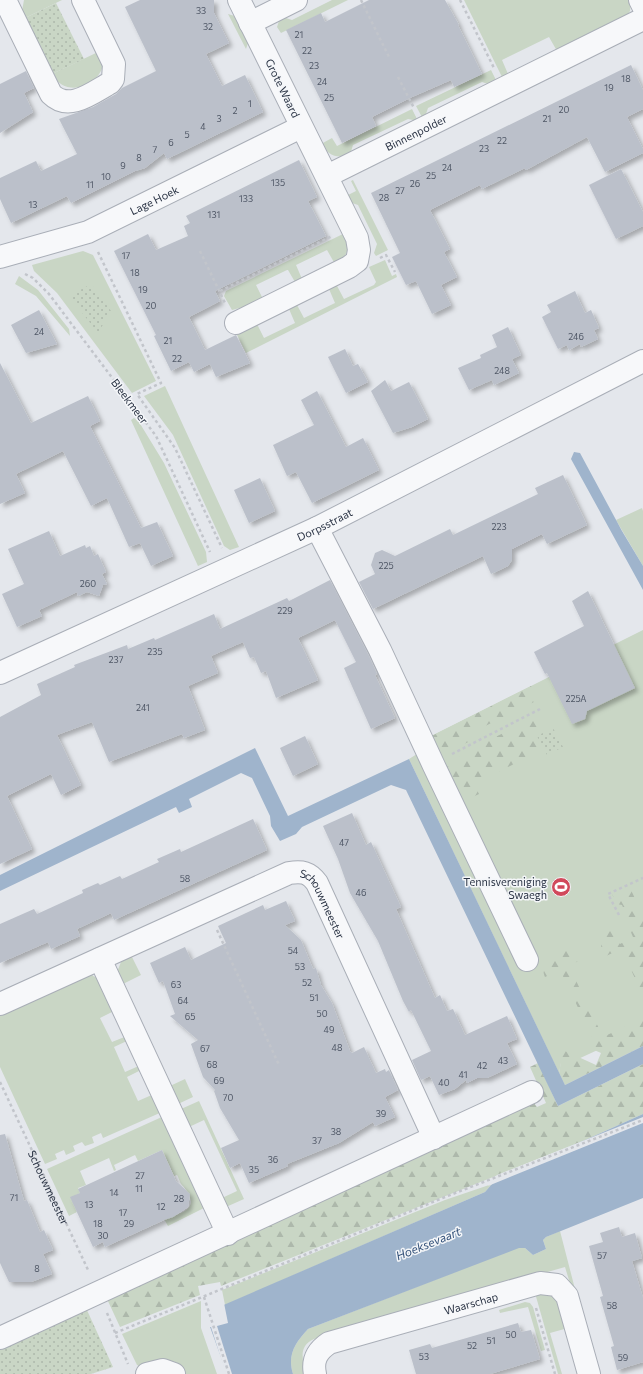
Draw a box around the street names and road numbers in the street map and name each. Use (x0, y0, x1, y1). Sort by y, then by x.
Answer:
street label: Grote Waard (263, 56, 303, 120)
street label: Binnenpolder (383, 111, 449, 153)
street label: Lage Hoek (128, 182, 180, 217)
street label: Bleekmeer (109, 376, 152, 427)
street label: Dorpsstraat (295, 504, 355, 543)
street label: Schouwmeester (299, 866, 348, 941)
street label: Schouwmeester (26, 1148, 72, 1227)
street label: Waarschap (442, 1289, 499, 1316)

